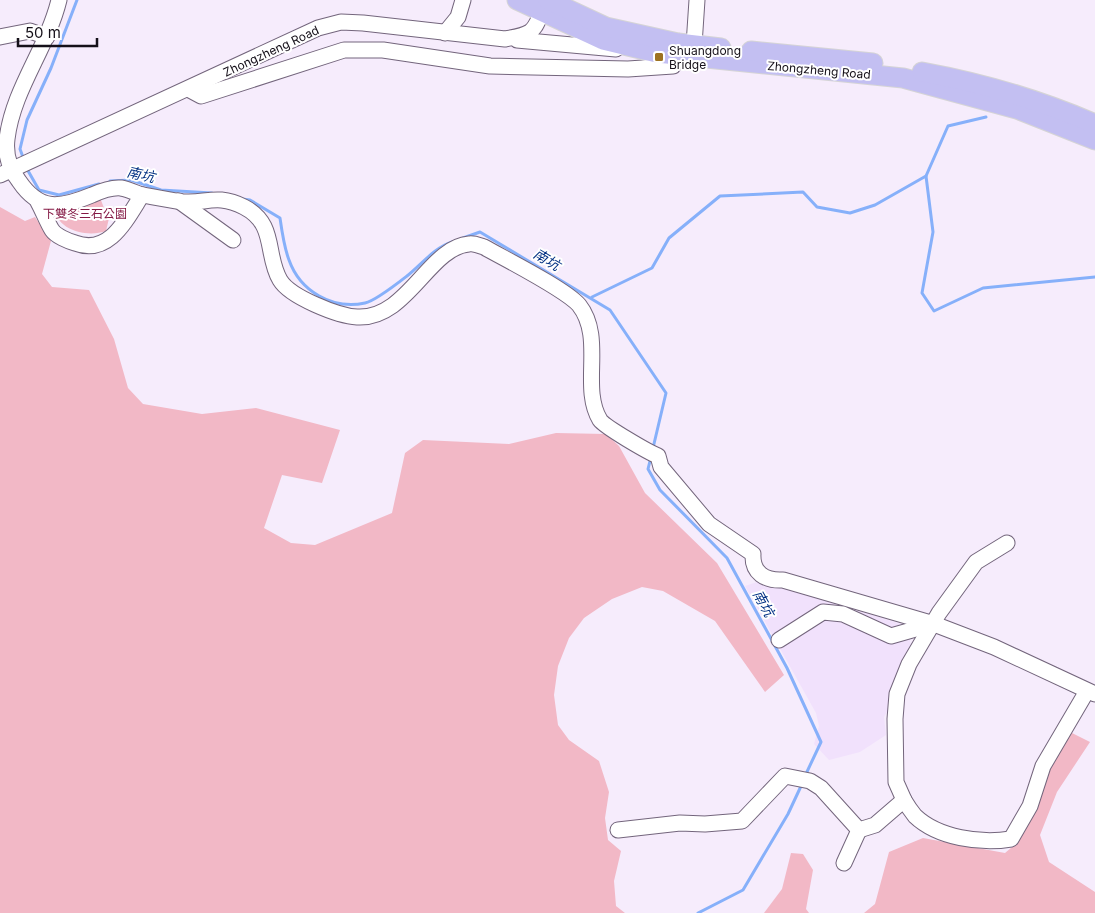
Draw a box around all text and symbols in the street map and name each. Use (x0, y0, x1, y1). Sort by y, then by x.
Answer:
scale bar (18, 15, 96, 47)
street label: Zhongzheng Road (221, 22, 321, 80)
text: 50 m (25, 23, 61, 42)
place label: Shuangdong Bridge (669, 43, 741, 72)
marker: Shuangdong Bridge (653, 51, 665, 63)
street label: Zhongzheng Road (767, 58, 871, 82)
water label: 南坑 (125, 163, 159, 186)
park label: 下雙冬三石公園 (43, 206, 127, 221)
water label: 南坑 (531, 245, 565, 275)
water label: 南坑 (750, 587, 779, 621)

